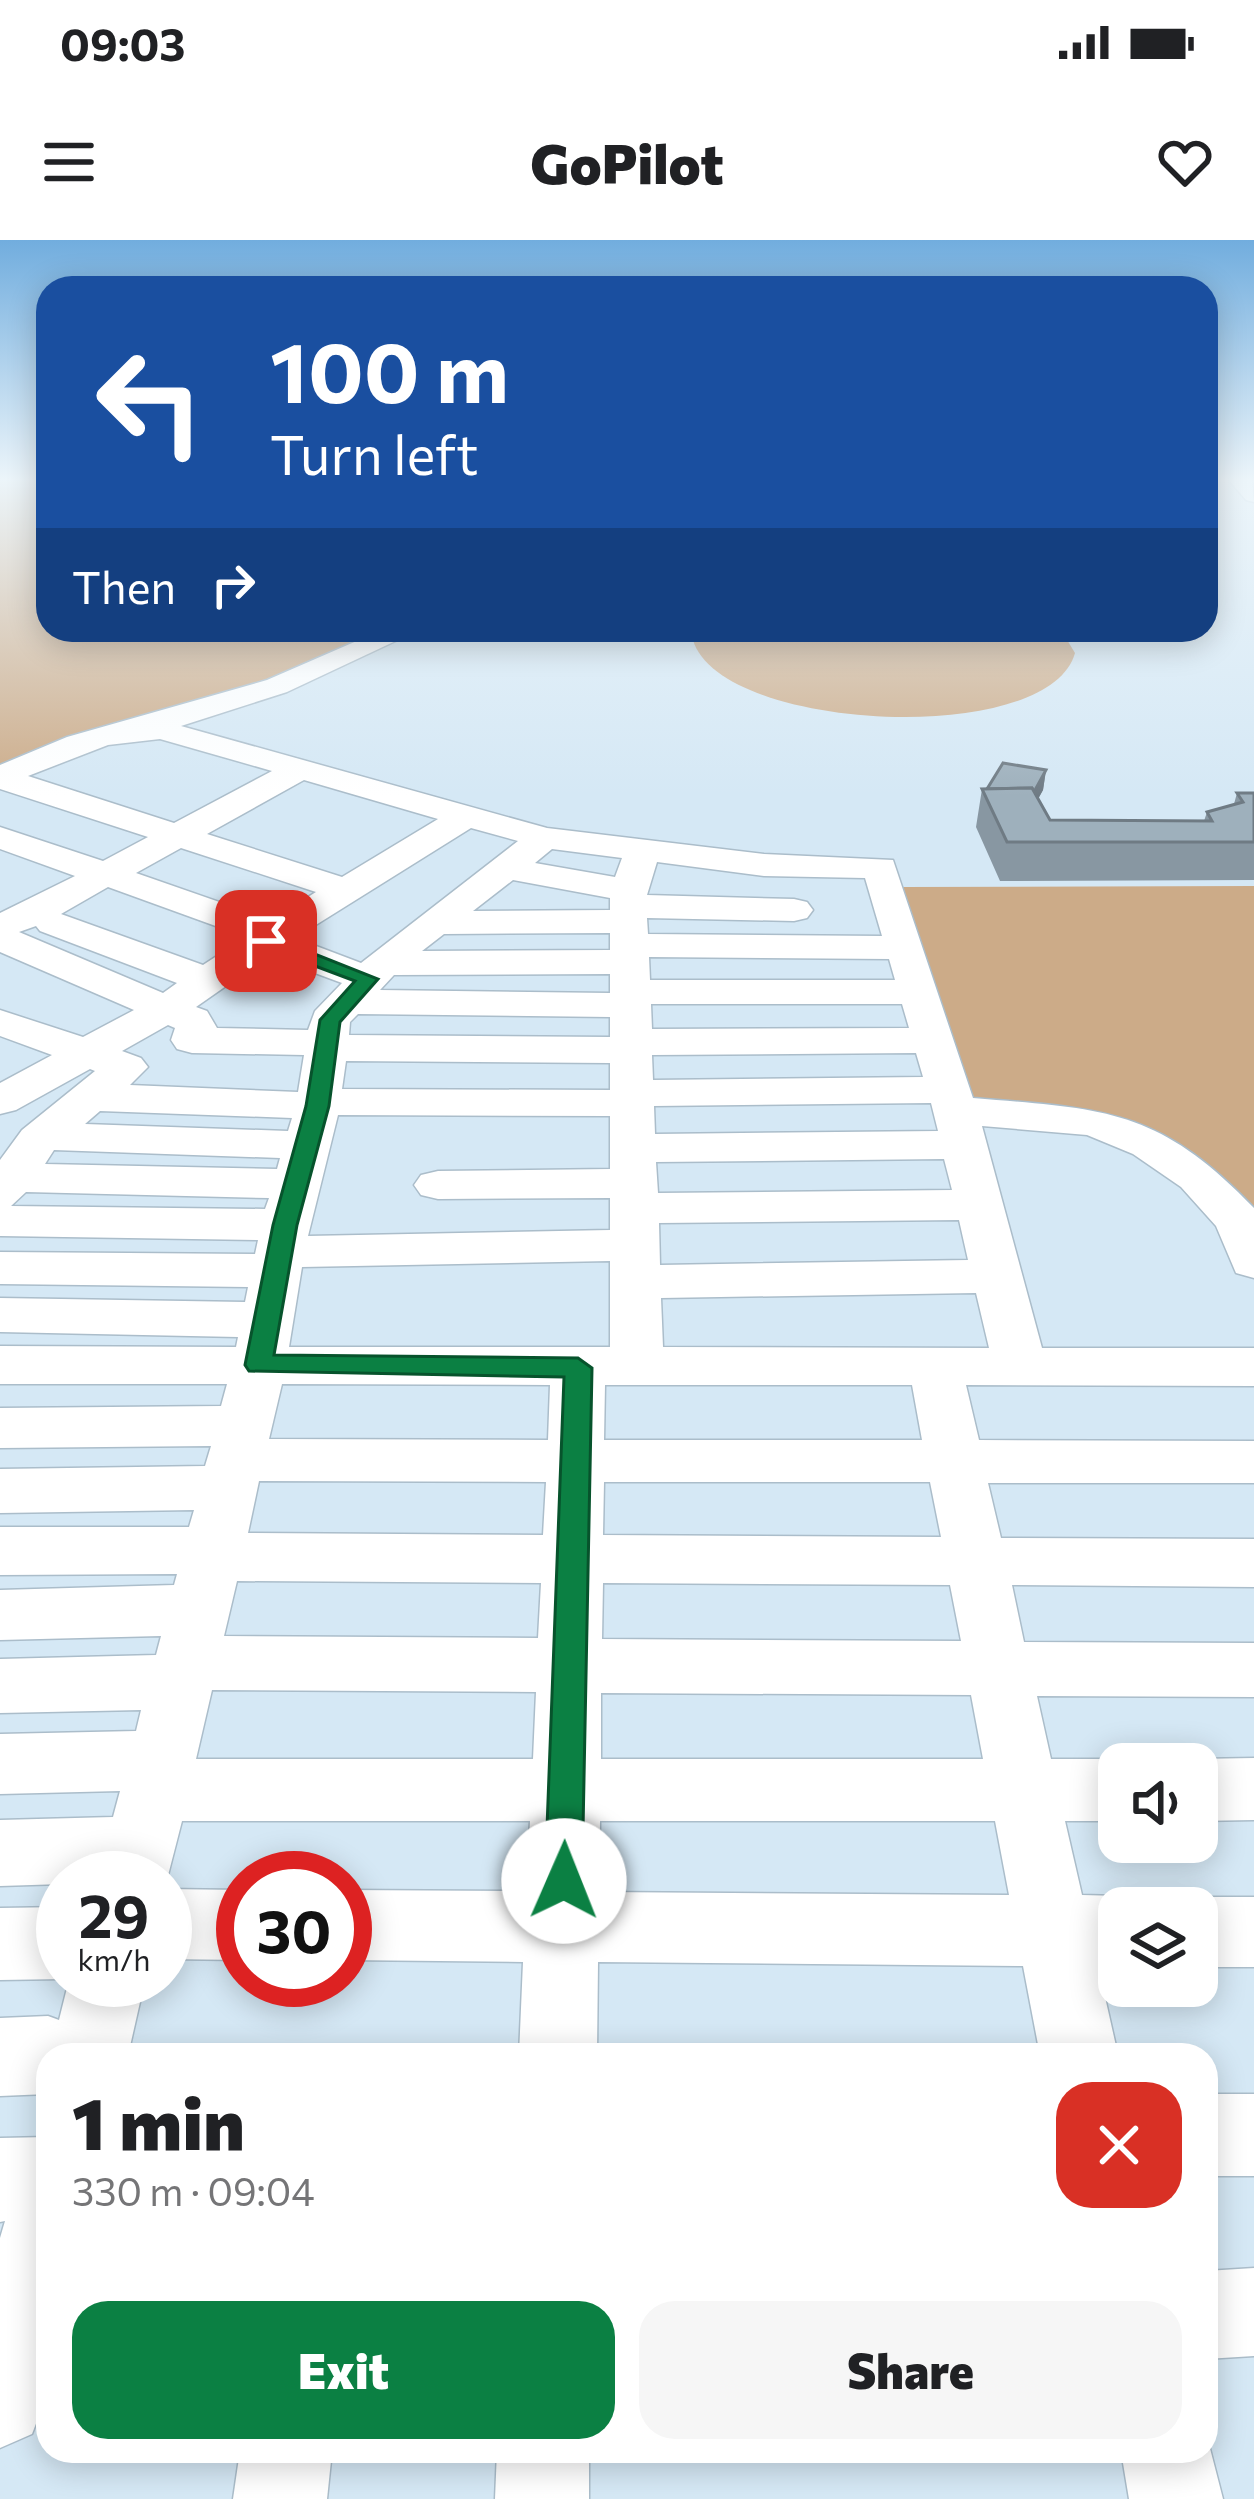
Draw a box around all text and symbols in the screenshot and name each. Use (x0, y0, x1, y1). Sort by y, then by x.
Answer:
text: 09:03 (60, 15, 185, 70)
icon: menu (36, 129, 102, 195)
text: GoPilot (530, 129, 724, 195)
icon: heart (1152, 129, 1218, 195)
text: 100 m (270, 318, 509, 420)
icon: left (72, 324, 228, 480)
text: Turn left (270, 420, 478, 486)
icon: right (200, 552, 266, 618)
text: Then (72, 558, 176, 613)
pin (215, 890, 317, 992)
icon: arrive (233, 908, 299, 974)
map controls (1098, 1743, 1218, 2007)
button: sound (1098, 1743, 1218, 1863)
position arrow (501, 1818, 627, 1944)
speed limit sign: 30 (216, 1851, 372, 2007)
text: 29 (79, 1877, 149, 1950)
button: layers (1098, 1887, 1218, 2007)
text: km/h (78, 1940, 150, 1977)
text: 1 min (72, 2077, 245, 2165)
button: close (1056, 2082, 1182, 2208)
text: 330 m · 09:04 (72, 2166, 315, 2214)
button: Exit (72, 2301, 615, 2439)
button: Share (639, 2301, 1182, 2439)

